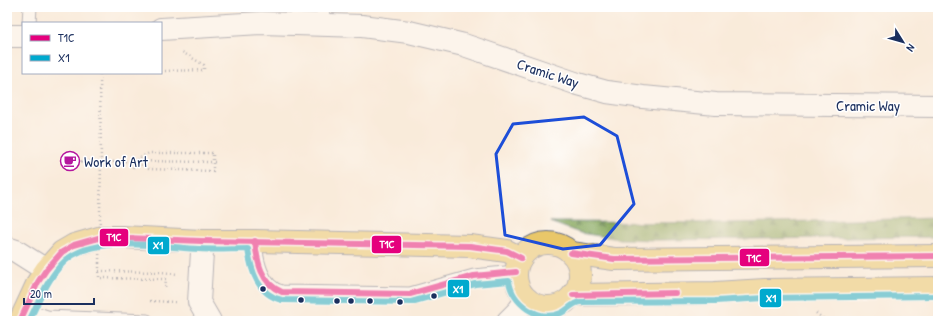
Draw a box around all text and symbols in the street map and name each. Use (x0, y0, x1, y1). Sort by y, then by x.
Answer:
legend (22, 22, 162, 74)
north arrow (883, 22, 923, 62)
text: T1C (58, 29, 75, 46)
text: N (904, 41, 918, 55)
text: X1 (58, 49, 70, 66)
street label: Cramic Way (514, 53, 582, 93)
street label: Cramic Way (836, 95, 900, 116)
cafe icon: Work of Art (59, 150, 81, 172)
place label: Work of Art (84, 151, 149, 172)
line badge: T1C (99, 228, 129, 247)
text: T1C (105, 230, 122, 244)
line badge: T1C (371, 235, 402, 254)
line badge: X1 (147, 236, 170, 255)
text: T1C (378, 237, 395, 251)
text: X1 (153, 238, 163, 252)
line badge: T1C (739, 248, 770, 267)
text: T1C (745, 251, 762, 265)
line badge: X1 (447, 279, 470, 298)
scale bar (24, 280, 94, 306)
text: X1 (453, 282, 463, 296)
unlabelled marker (258, 284, 268, 294)
text: 20 m (30, 285, 52, 302)
line badge: X1 (759, 288, 782, 308)
unlabelled marker (429, 291, 439, 301)
text: X1 (766, 291, 776, 305)
unlabelled marker (296, 295, 306, 305)
unlabelled marker (332, 296, 342, 306)
unlabelled marker (346, 296, 356, 306)
unlabelled marker (365, 296, 375, 306)
unlabelled marker (395, 297, 405, 307)

